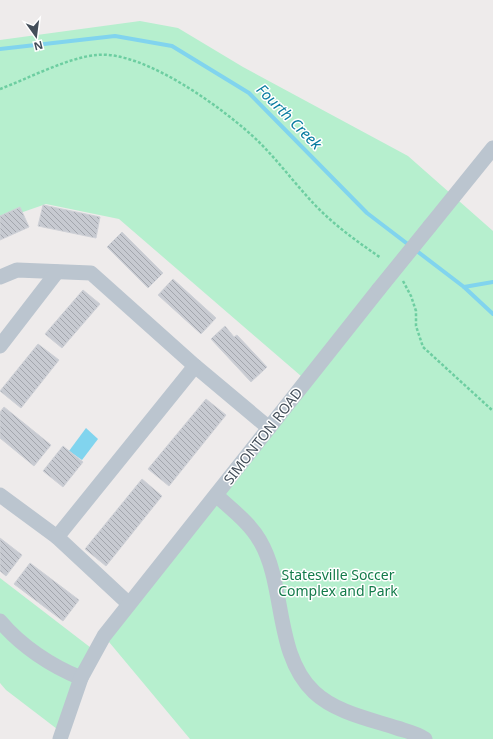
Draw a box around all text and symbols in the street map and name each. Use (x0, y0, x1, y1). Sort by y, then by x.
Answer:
north arrow (16, 16, 56, 56)
text: N (32, 38, 45, 55)
water label: Fourth Creek (253, 79, 327, 154)
street label: SIMONTON ROAD (219, 383, 306, 488)
park label: Statesville Soccer Complex and Park (278, 565, 398, 600)

